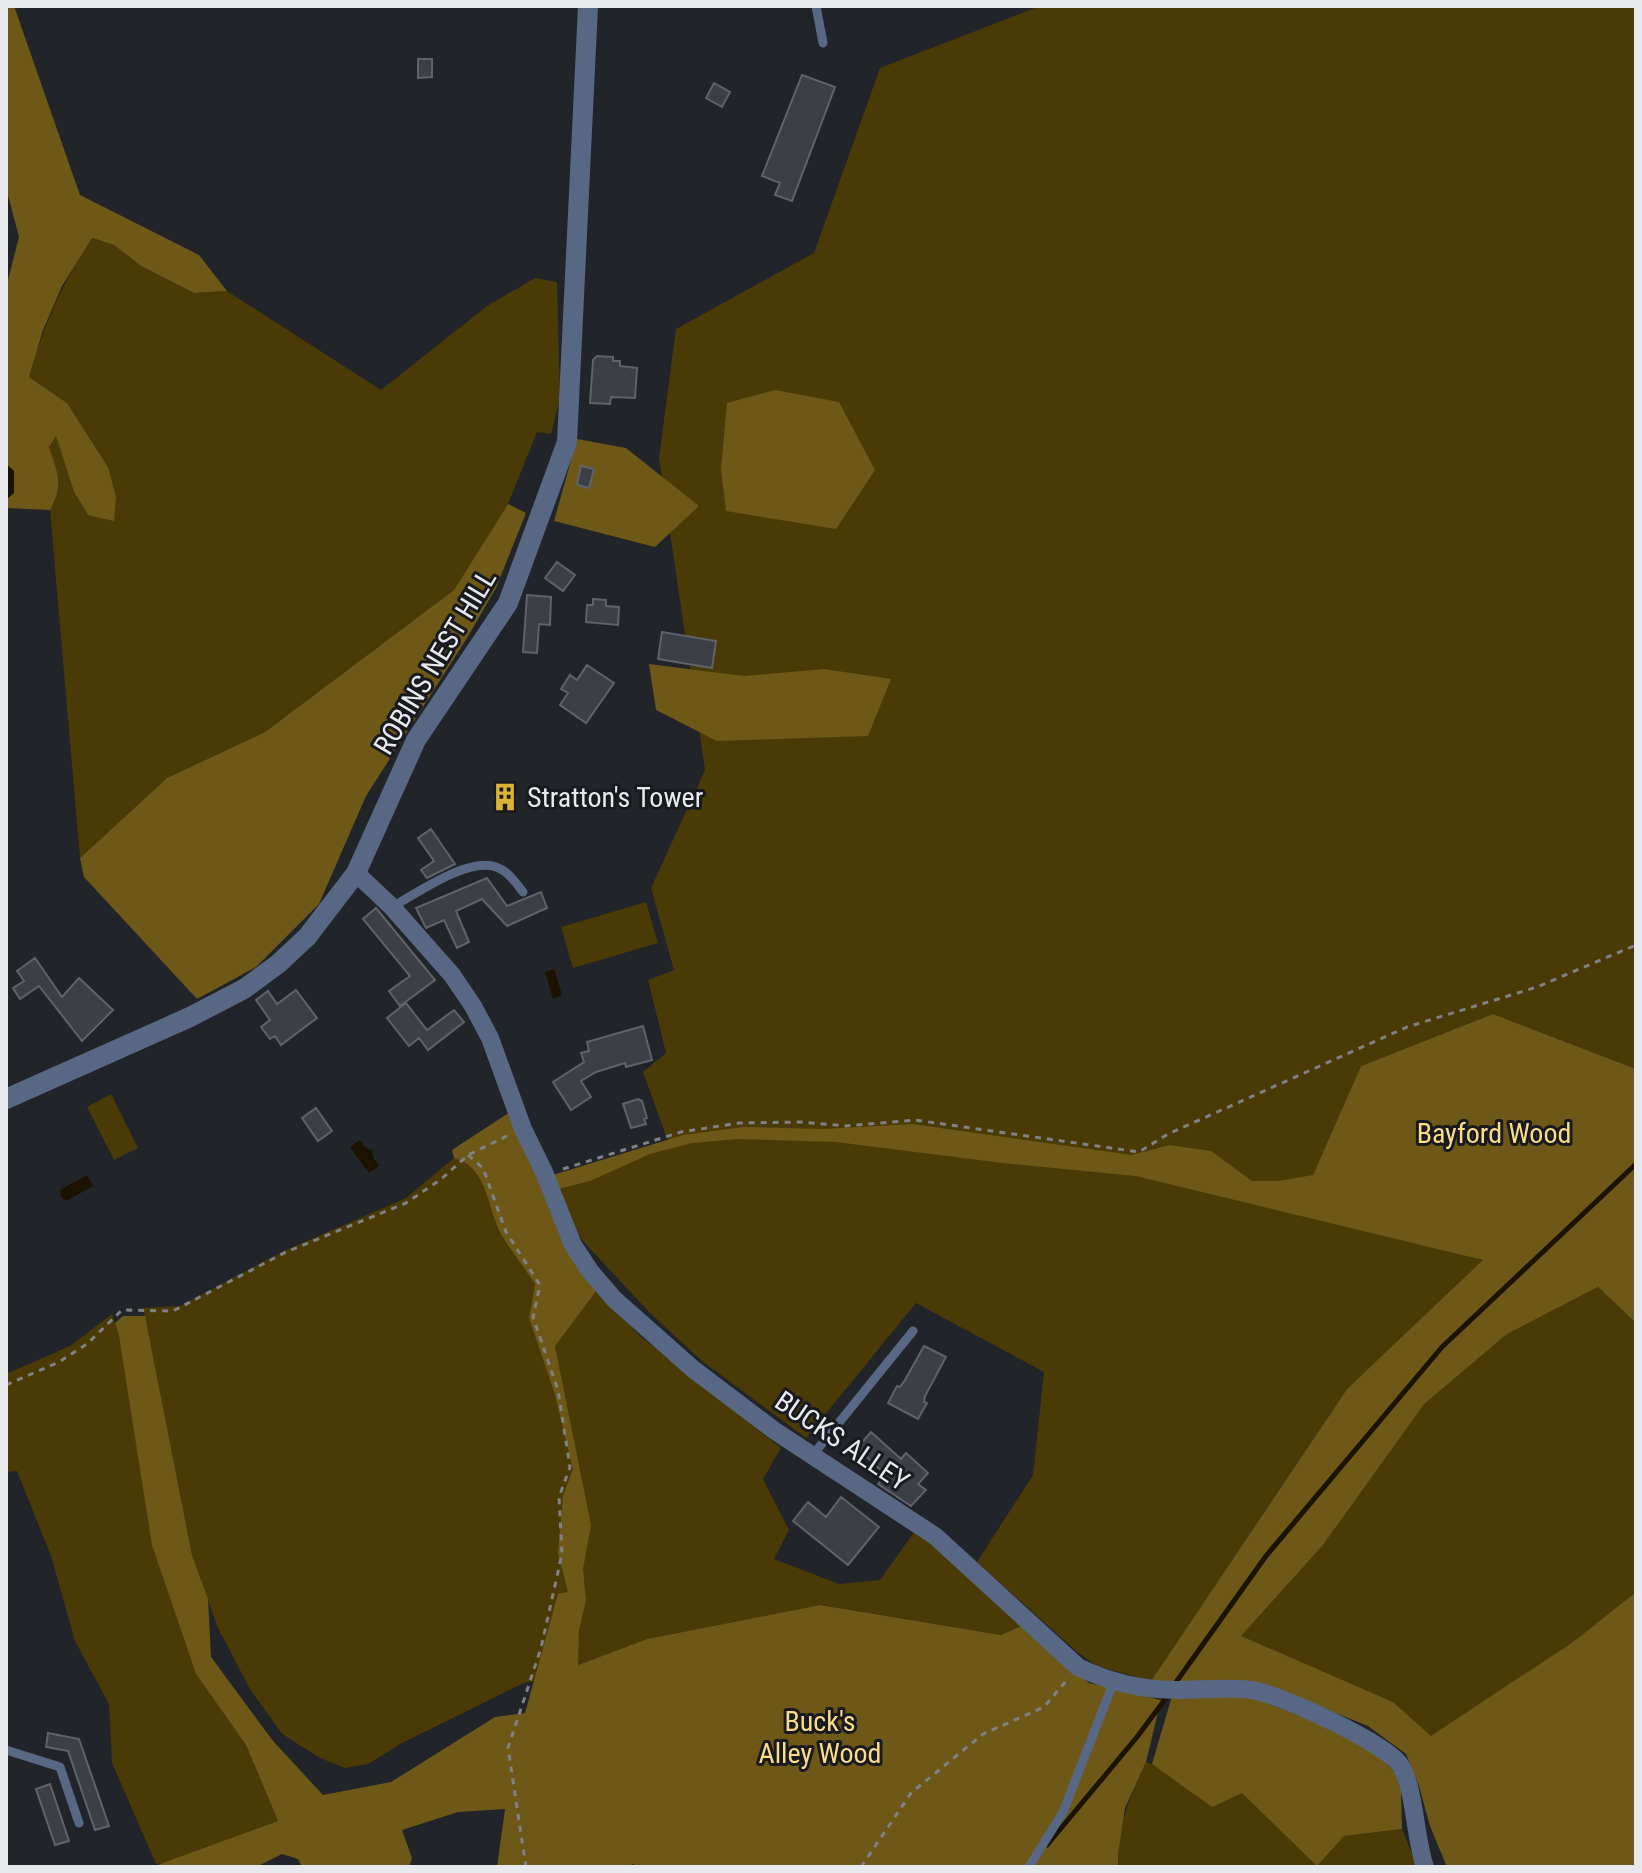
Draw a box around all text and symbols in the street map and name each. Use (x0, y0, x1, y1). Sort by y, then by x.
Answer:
street label: ROBINS NEST HILL (367, 564, 503, 760)
place label: Stratton's Tower (527, 781, 703, 814)
building icon: Stratton's Tower (490, 782, 520, 812)
park label: Bayford Wood (1417, 1117, 1571, 1150)
street label: BUCKS ALLEY (769, 1384, 916, 1498)
park label: Buck's Alley Wood (759, 1705, 881, 1770)

